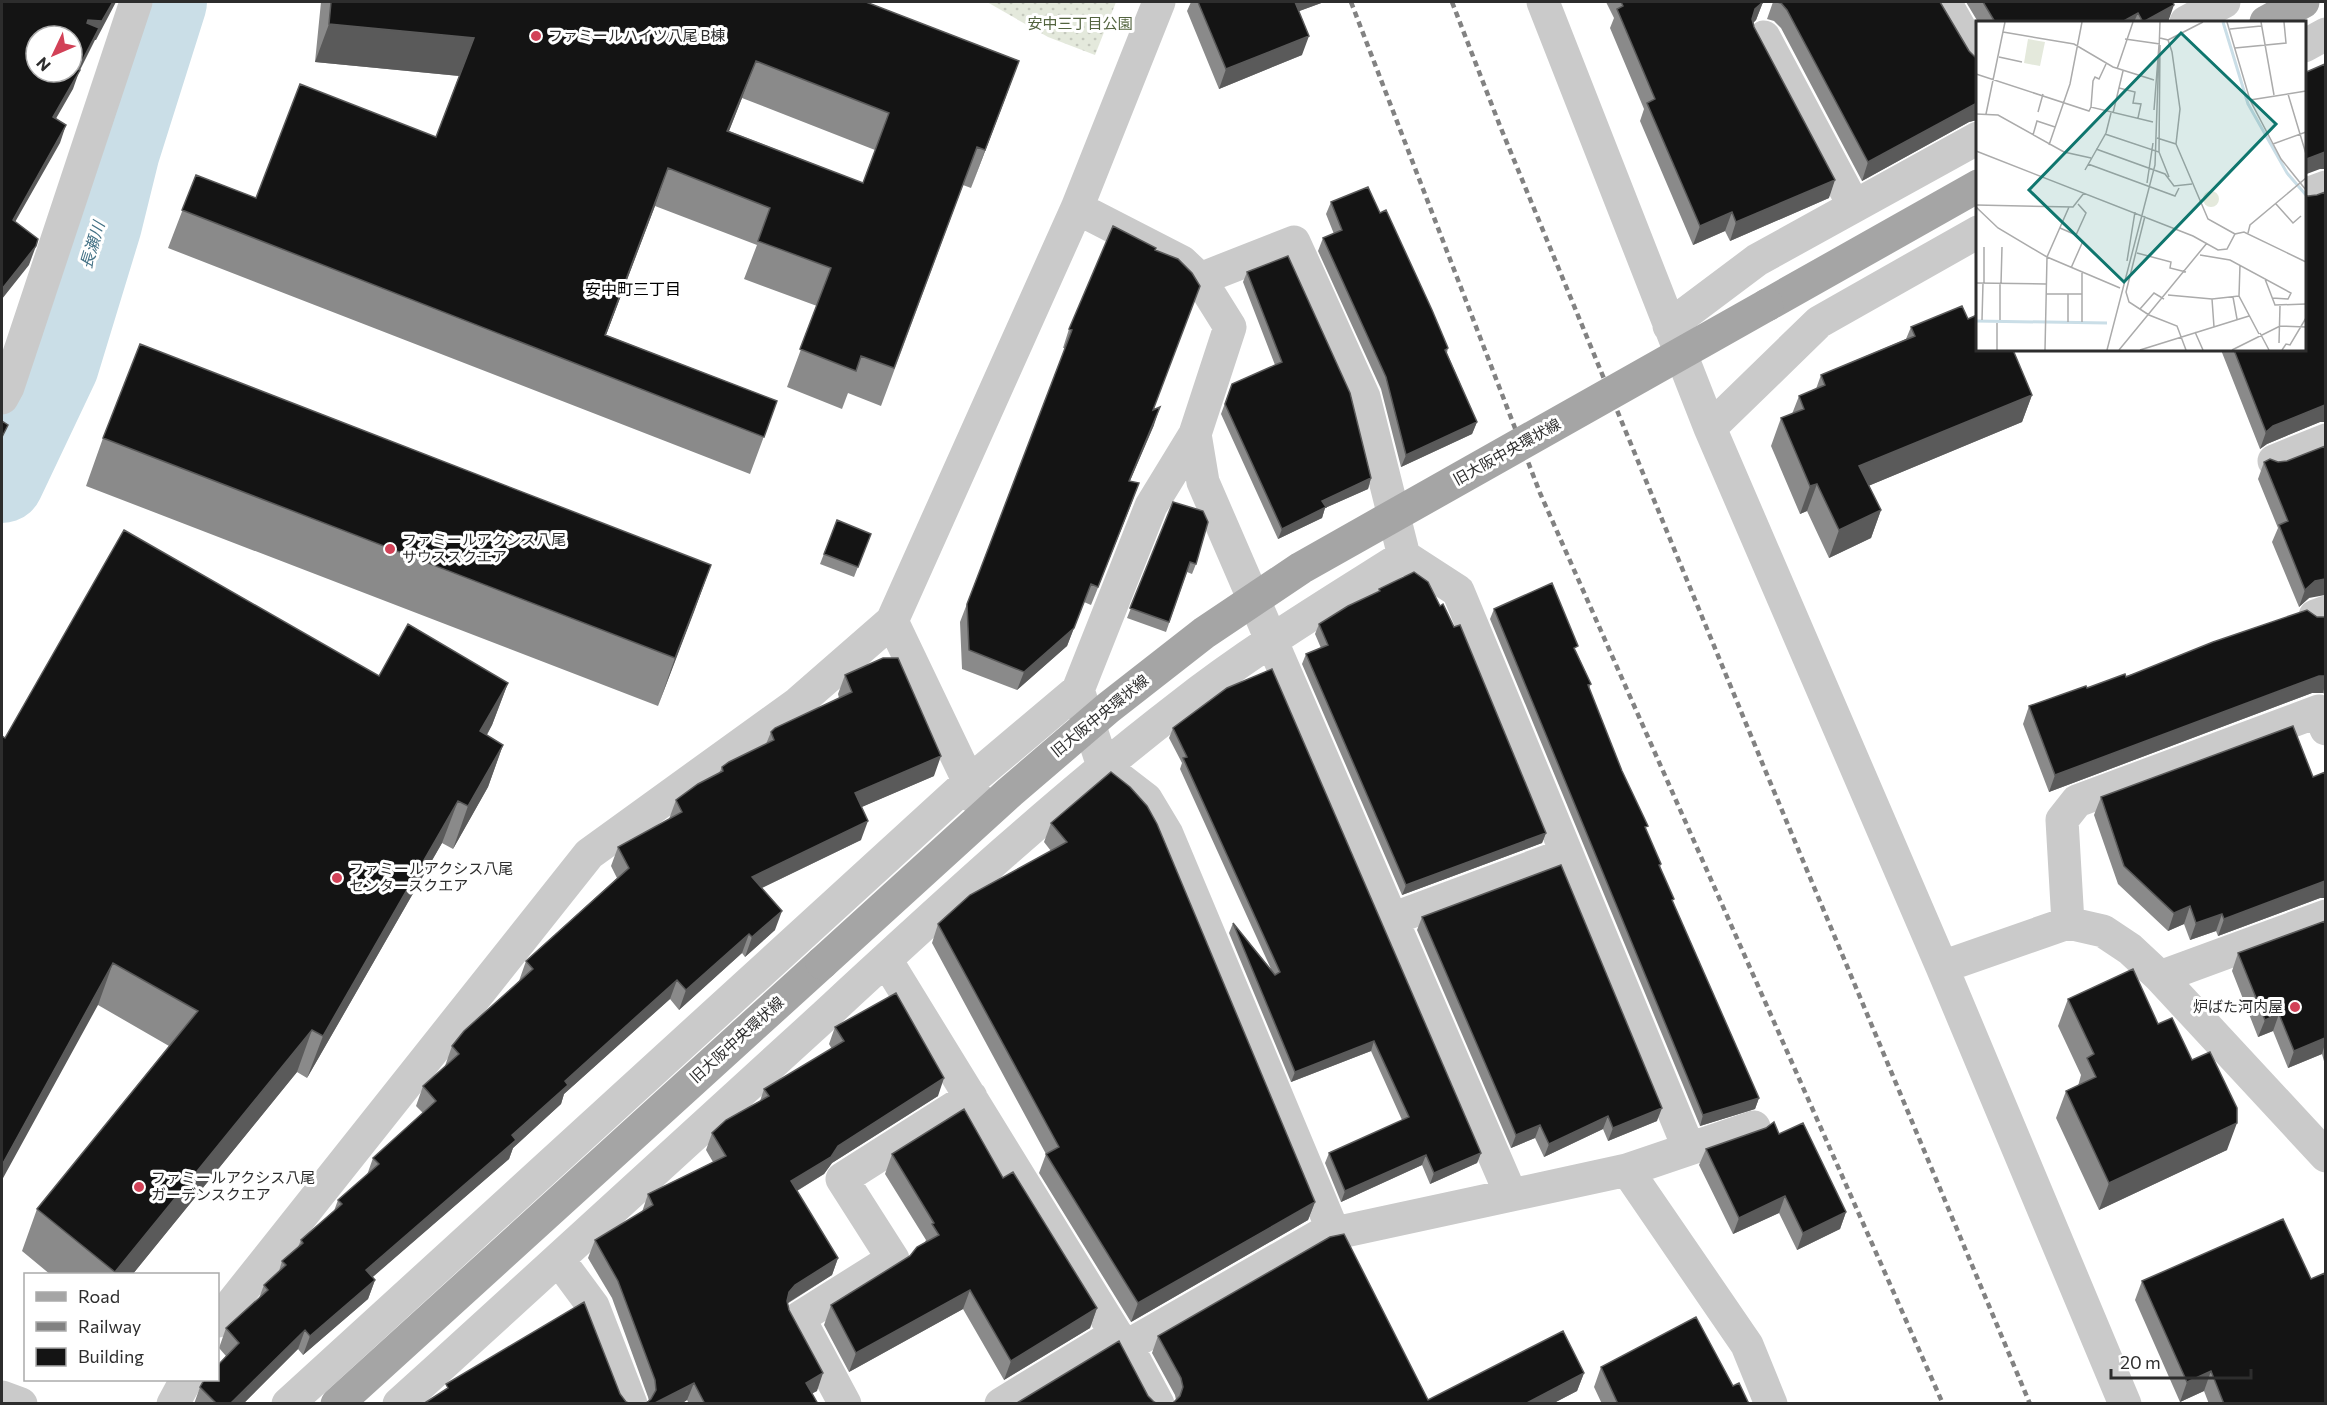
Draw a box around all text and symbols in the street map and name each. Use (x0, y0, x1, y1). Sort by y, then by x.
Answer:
park label: 安中三丁目公園 (1027, 14, 1133, 32)
inset map (1976, 21, 2306, 351)
north arrow (24, 24, 84, 84)
place label: ファミールハイツ八尾 B棟 (548, 26, 725, 44)
marker: ファミールハイツ八尾 B棟 (529, 29, 543, 43)
text: N (32, 54, 54, 76)
water label: 長瀬川 (75, 217, 108, 271)
district label: 安中町三丁目 (585, 279, 681, 298)
street label: 旧大阪中央環状線 (1450, 414, 1563, 488)
place label: ファミールアクシス八尾 サウススクエア (402, 530, 566, 565)
marker: ファミールアクシス八尾 サウススクエア (383, 542, 397, 556)
street label: 旧大阪中央環状線 (1047, 670, 1152, 760)
place label: ファミールアクシス八尾 センタースクエア (349, 859, 513, 894)
marker: ファミールアクシス八尾 センタースクエア (330, 871, 344, 885)
street label: 旧大阪中央環状線 (686, 992, 787, 1086)
place label: 炉ばた河内屋 (2193, 997, 2283, 1015)
marker: 炉ばた河内屋 (2288, 1000, 2302, 1014)
place label: ファミールアクシス八尾 ガーデンスクエア (151, 1168, 315, 1203)
marker: ファミールアクシス八尾 ガーデンスクエア (132, 1180, 146, 1194)
legend (24, 1273, 219, 1381)
text: Road (78, 1285, 120, 1307)
text: Railway (78, 1315, 141, 1337)
scale bar (2111, 1342, 2250, 1380)
text: Building (78, 1345, 144, 1367)
text: 20 m (2120, 1351, 2161, 1373)

